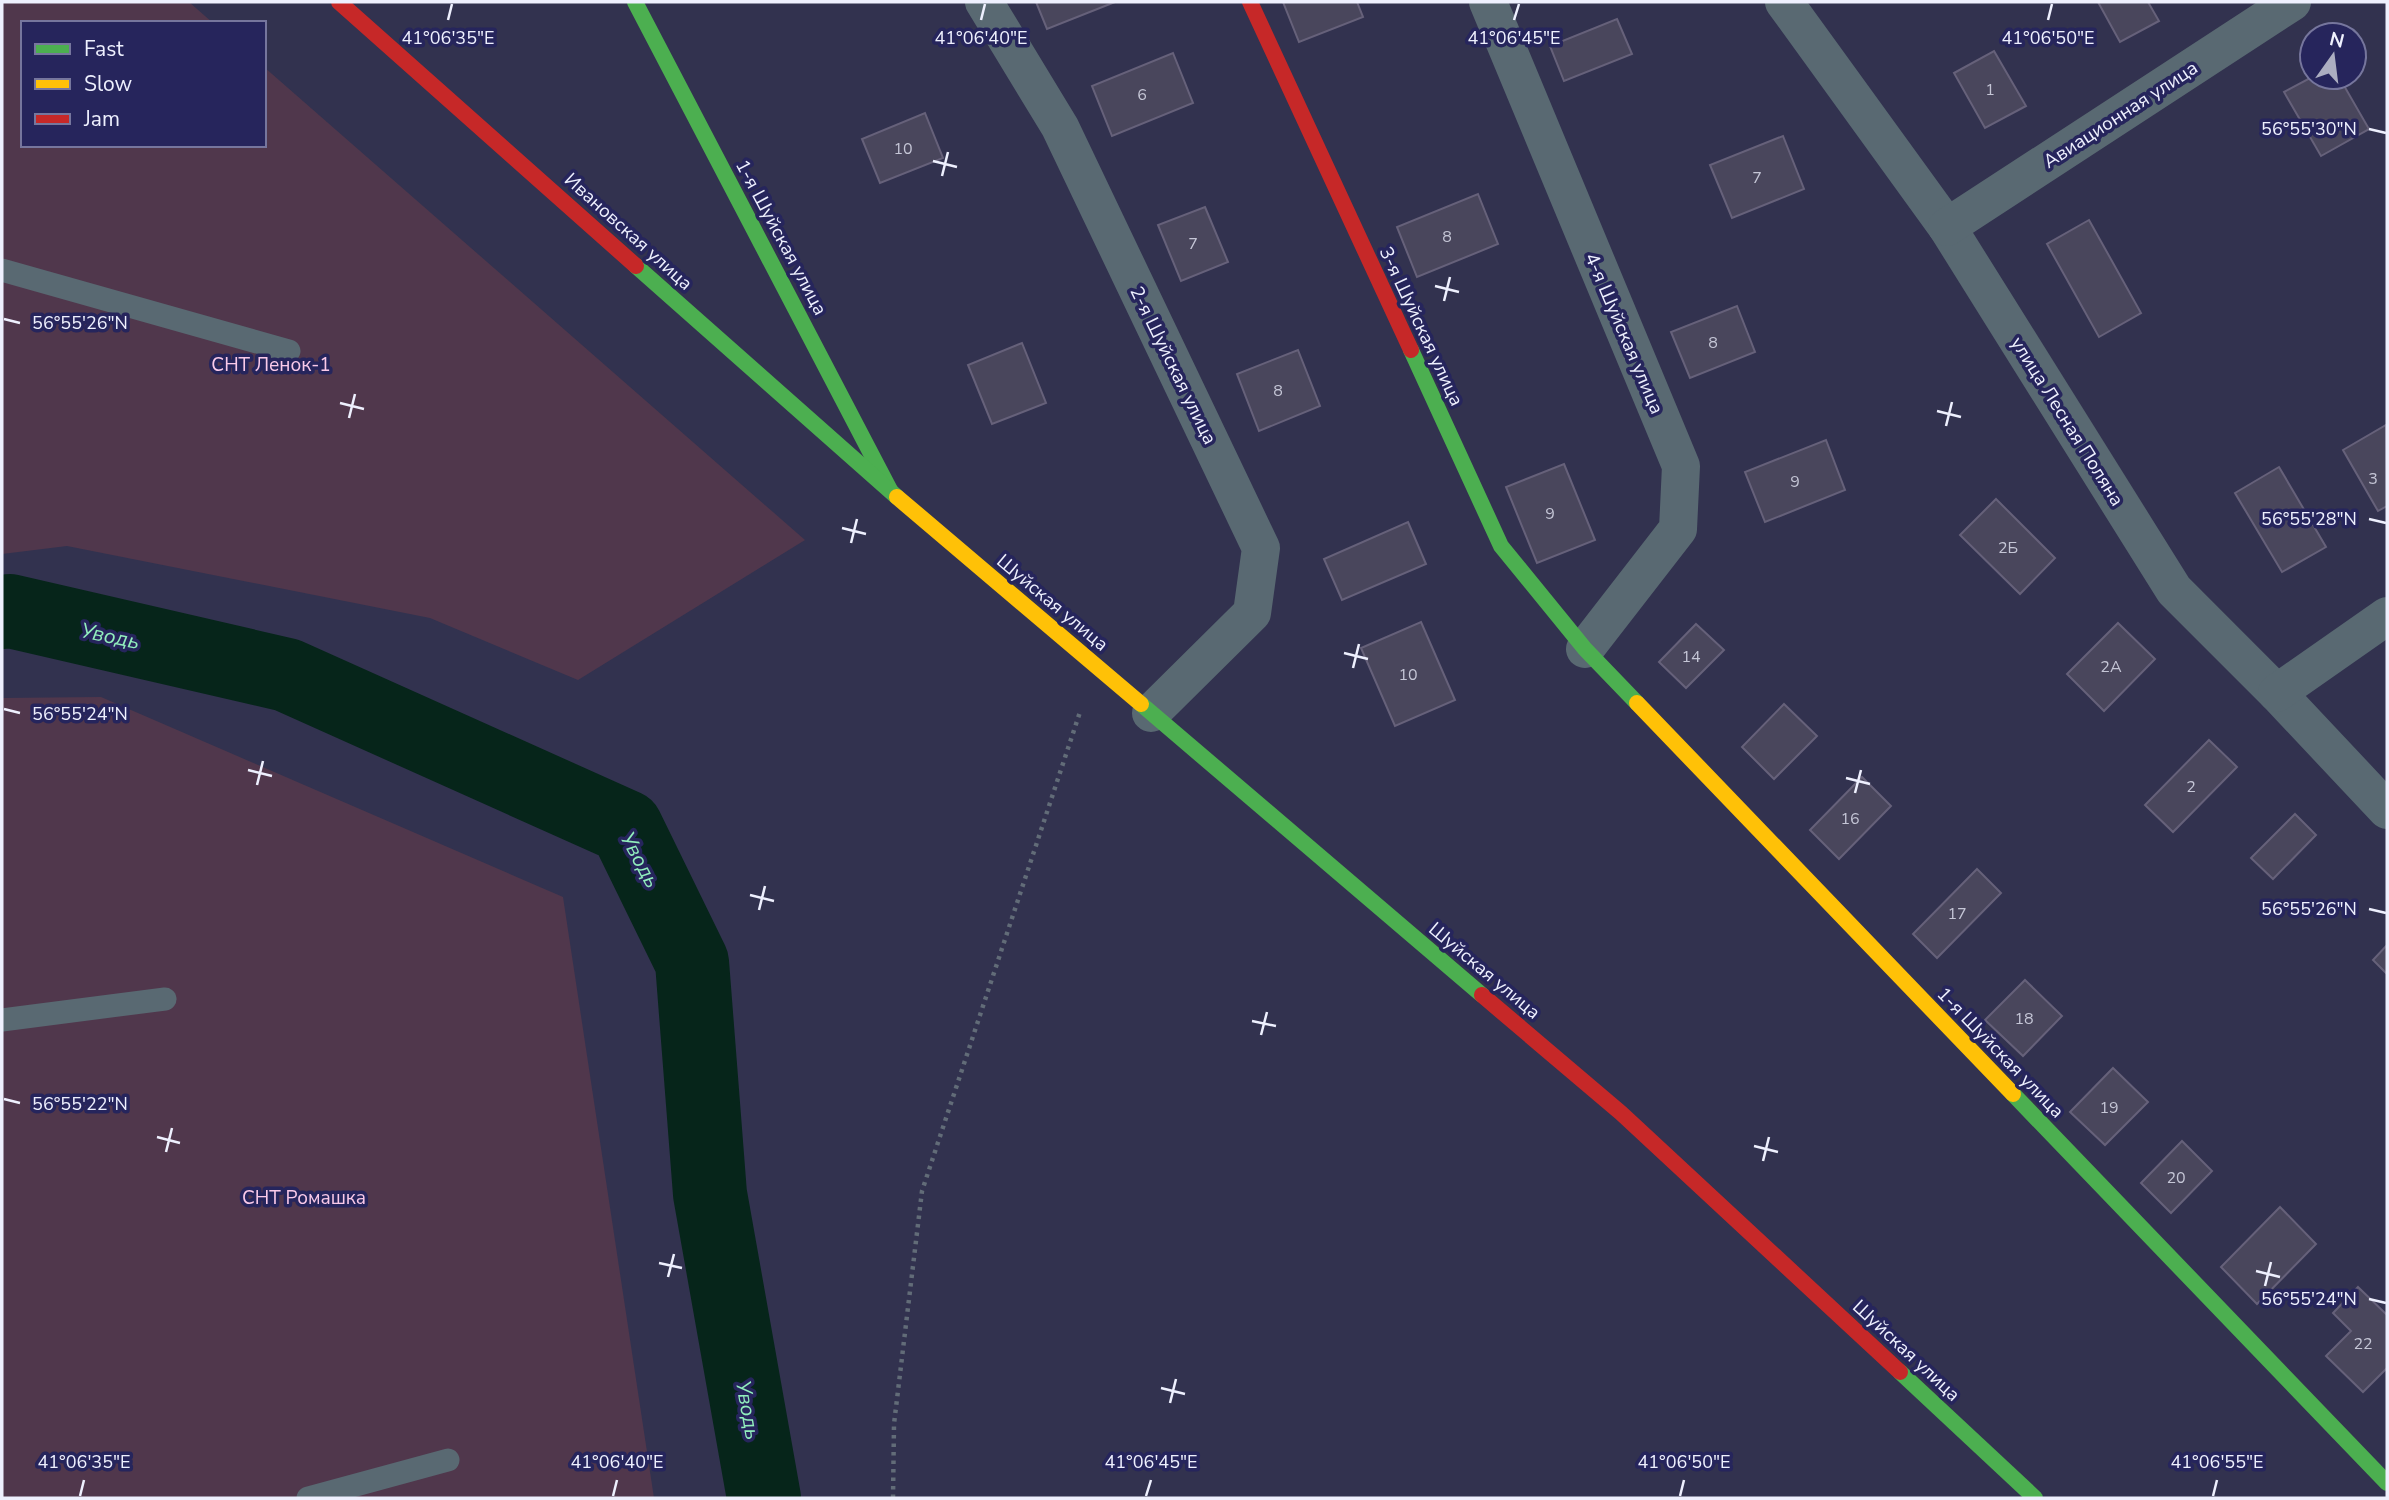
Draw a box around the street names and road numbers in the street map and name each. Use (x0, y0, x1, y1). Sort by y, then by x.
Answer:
street label: Авиационная улица (2038, 55, 2203, 175)
street label: 1-я Шуйская улица (729, 155, 833, 320)
street label: Ивановская улица (559, 167, 698, 296)
street label: 3-я Шуйская улица (1373, 243, 1469, 410)
street label: 4-я Шуйская улица (1578, 249, 1670, 418)
street label: 2-я Шуйская улица (1124, 282, 1223, 449)
street label: улица Лесная Поляна (2004, 332, 2130, 511)
street label: Шуйская улица (991, 548, 1114, 657)
street label: Шуйская улица (1423, 916, 1546, 1025)
street label: 1-я Шуйская улица (1931, 981, 2070, 1124)
street label: Шуйская улица (1847, 1294, 1966, 1407)

